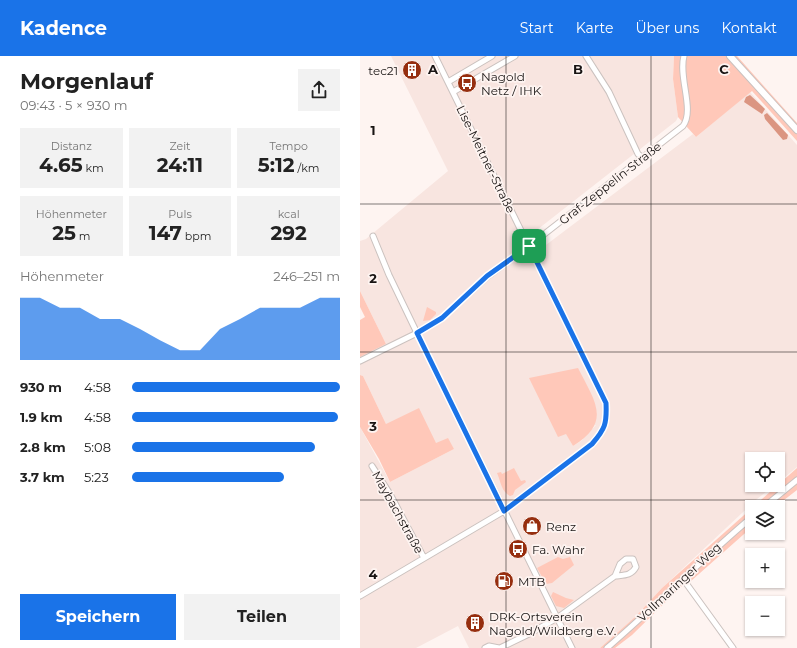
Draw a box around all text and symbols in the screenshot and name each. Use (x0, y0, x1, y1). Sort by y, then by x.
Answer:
text: Kadence (20, 17, 107, 40)
text: Start (520, 19, 554, 37)
text: Karte (576, 19, 613, 37)
text: Über uns (635, 19, 699, 37)
text: Kontakt (721, 19, 777, 37)
building icon: tec21 (401, 59, 423, 81)
text: A (427, 61, 439, 77)
text: B (573, 61, 583, 77)
text: C (719, 61, 729, 77)
place label: tec21 (368, 63, 398, 78)
text: Morgenlauf (20, 68, 153, 95)
button: share (298, 69, 340, 111)
place label: Nagold Netz / IHK (481, 69, 542, 98)
bus stop icon: Nagold Netz / IHK (456, 72, 478, 94)
text: 09:43 · 5 × 930 m (20, 97, 128, 113)
street label: Lise-Meitner-Straße (453, 103, 519, 215)
text: 1 (370, 122, 376, 138)
street label: Graf-Zeppelin-Straße (556, 138, 664, 228)
text: Distanz (51, 139, 92, 153)
text: Zeit (170, 139, 190, 153)
text: Tempo (269, 139, 308, 153)
text: 4.65 (39, 153, 83, 177)
text: 24:11 (157, 153, 203, 177)
text: 5:12 (258, 153, 295, 177)
text: km (83, 161, 104, 175)
text: /km (295, 161, 319, 175)
text: Höhenmeter (36, 207, 107, 221)
text: Puls (168, 207, 192, 221)
text: kcal (278, 207, 300, 221)
text: 25 (52, 221, 76, 245)
text: 147 (149, 221, 182, 245)
text: 292 (271, 221, 307, 245)
text: m (76, 229, 90, 243)
text: bpm (182, 229, 211, 243)
pin (512, 229, 546, 263)
icon: arrive (518, 235, 540, 257)
text: Höhenmeter (20, 268, 104, 284)
text: 246–251 m (273, 268, 340, 284)
text: 2 (369, 270, 377, 286)
text: 930 m (20, 379, 62, 395)
text: 4:58 (84, 379, 111, 395)
text: 1.9 km (20, 409, 63, 425)
text: 4:58 (84, 409, 111, 425)
text: 3 (368, 418, 377, 434)
text: 2.8 km (20, 439, 66, 455)
text: 5:08 (84, 439, 111, 455)
map controls (745, 452, 785, 636)
button: locate (745, 452, 785, 492)
street label: Maybachstraße (369, 468, 427, 556)
text: 3.7 km (20, 469, 65, 485)
text: 5:23 (84, 469, 109, 485)
button: layers (745, 500, 785, 540)
shop icon: Renz (521, 515, 543, 537)
place label: Renz (546, 519, 576, 534)
bus stop icon: Fa. Wahr (507, 538, 529, 560)
street label: Vollmaringer Weg (634, 539, 724, 625)
place label: Fa. Wahr (532, 542, 585, 557)
button: + (745, 548, 785, 588)
text: 4 (369, 566, 378, 582)
fuel station icon: MTB (493, 570, 515, 592)
place label: MTB (518, 574, 545, 589)
button: Speichern (20, 594, 176, 640)
button: Teilen (184, 594, 340, 640)
button: − (745, 596, 785, 636)
place label: DRK-Ortsverein Nagold/Wildberg e.V. (489, 609, 616, 638)
building icon: DRK-Ortsverein Nagold/Wildberg e.V. (464, 612, 486, 634)

